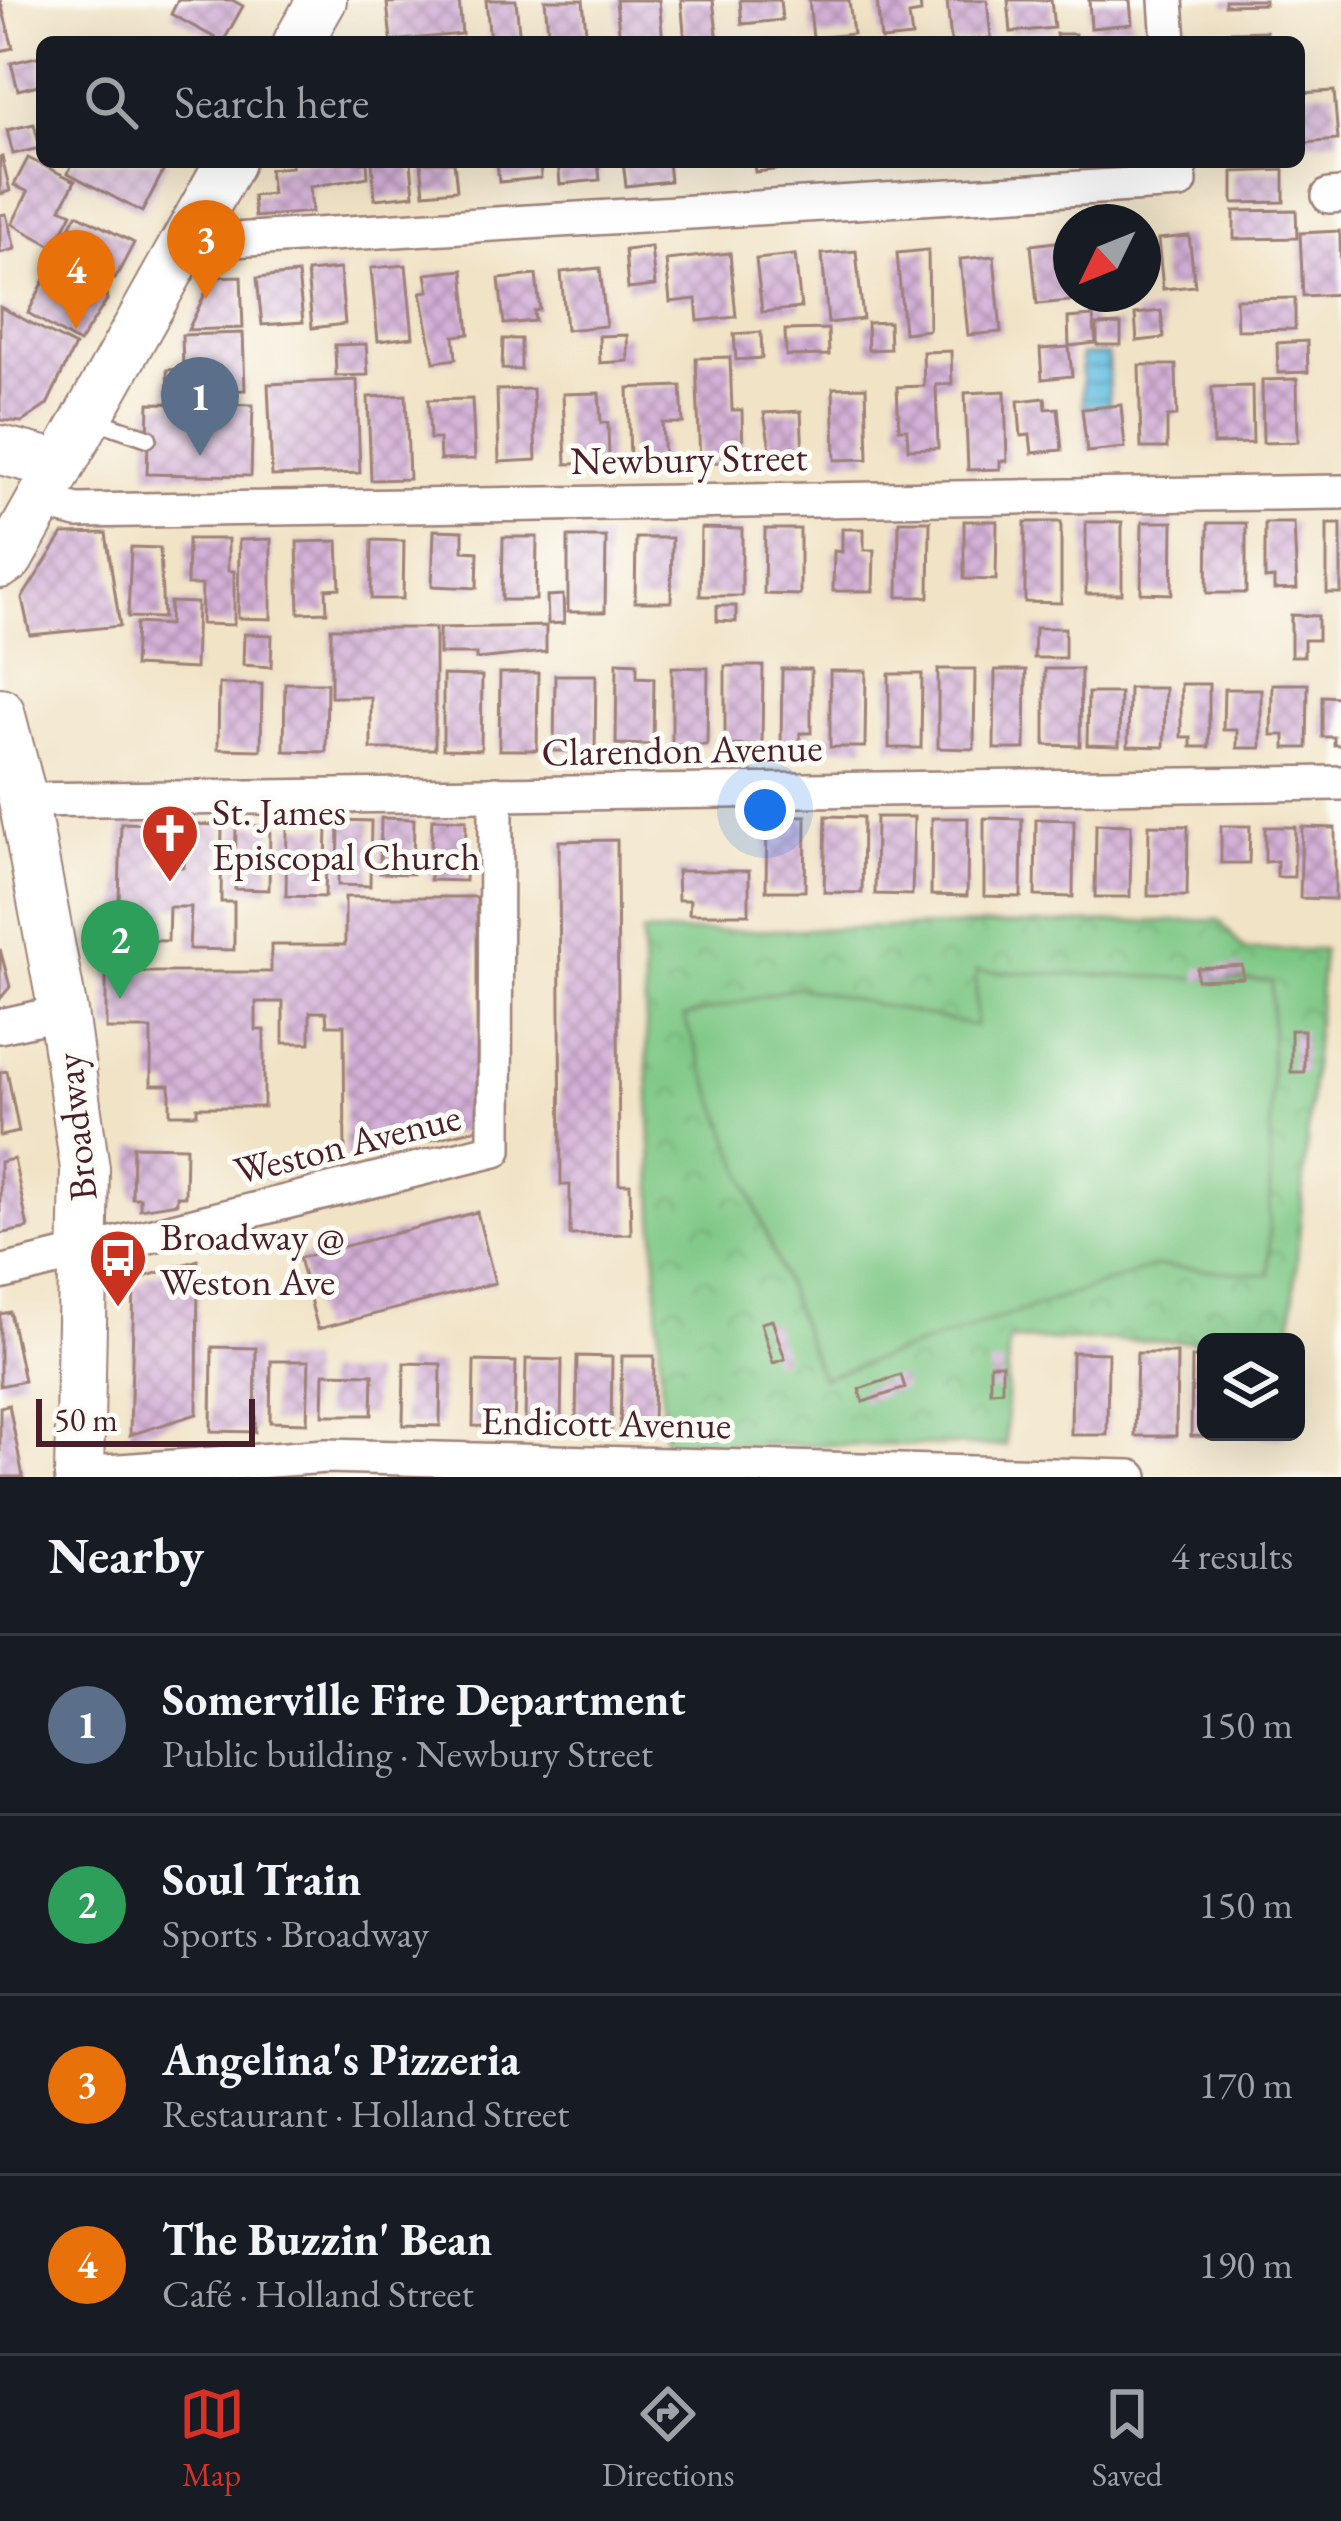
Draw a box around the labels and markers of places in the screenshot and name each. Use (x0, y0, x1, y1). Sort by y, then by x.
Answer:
pin: 3 (167, 200, 245, 299)
pin: 4 (37, 230, 115, 329)
pin: 1 (161, 357, 239, 456)
place label: St. James Episcopal Church (212, 786, 480, 882)
church icon: St. James Episcopal Church (139, 802, 201, 884)
pin: 2 (81, 900, 159, 999)
place label: Broadway @ Weston Ave (160, 1211, 345, 1307)
bus stop icon: Broadway @ Weston Ave (87, 1227, 149, 1309)

